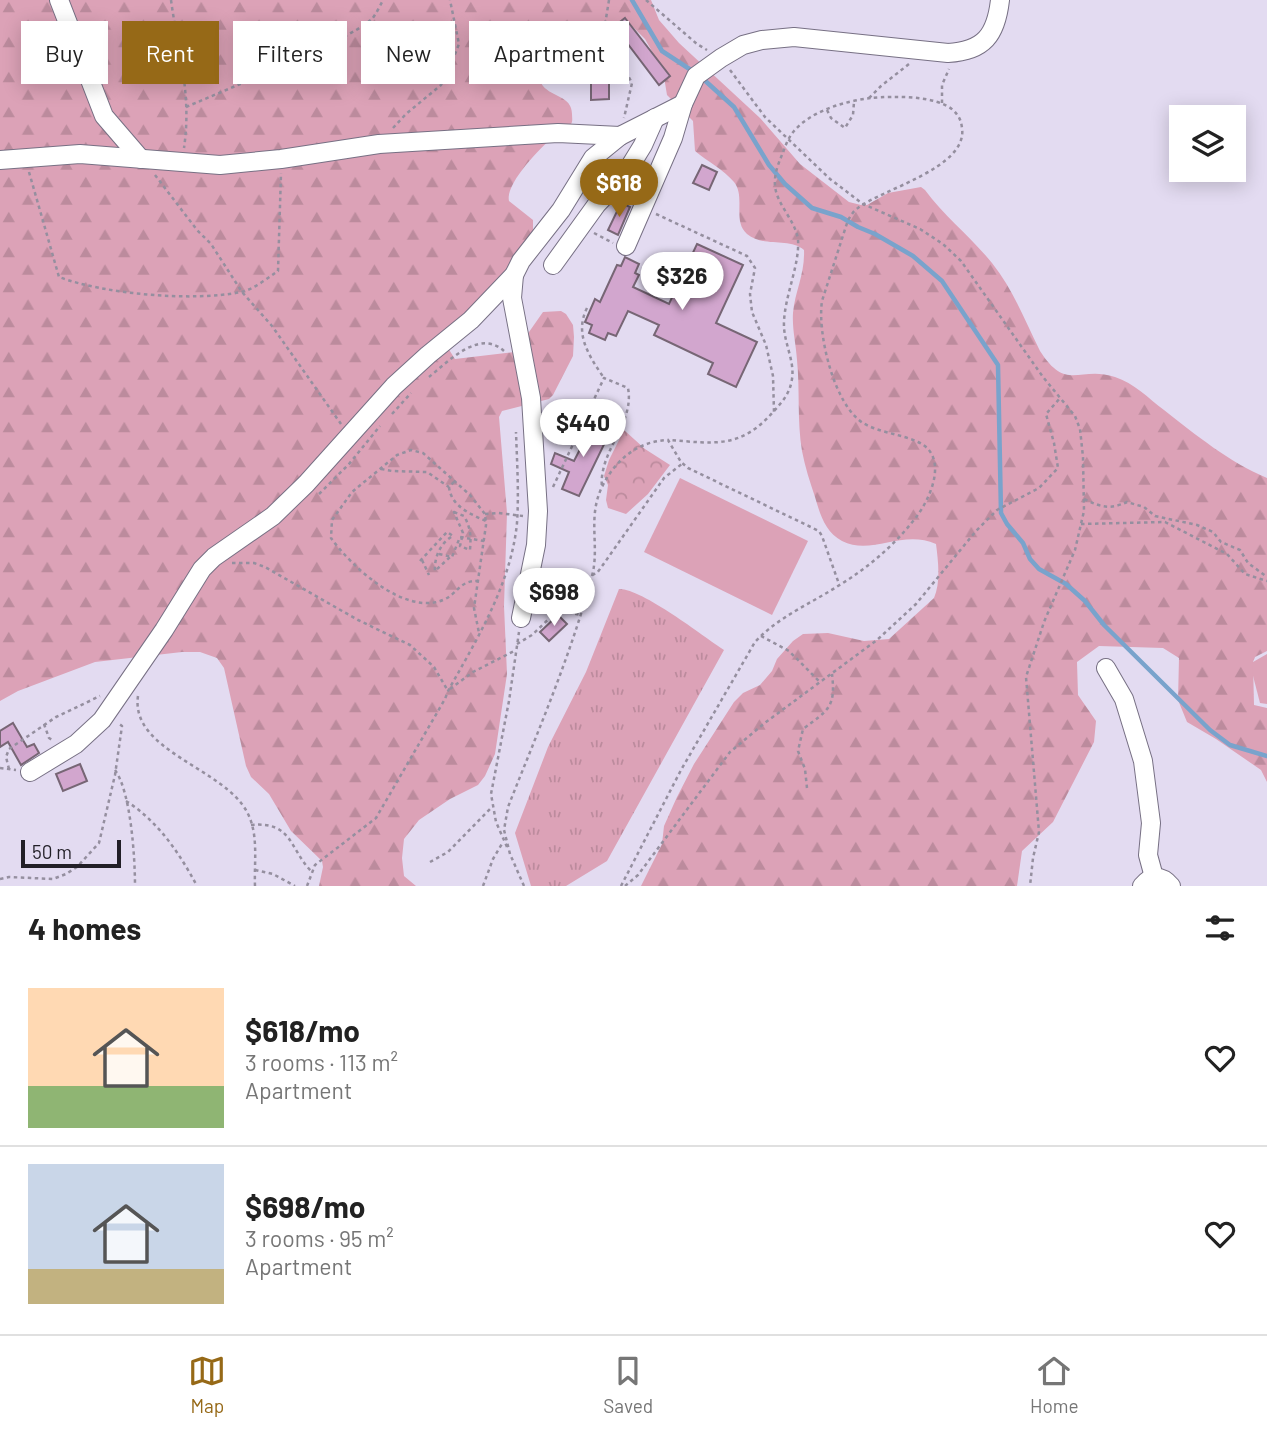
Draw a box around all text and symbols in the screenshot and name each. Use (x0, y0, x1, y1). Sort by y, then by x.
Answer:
chip: Buy (21, 21, 108, 84)
chip: Rent (122, 21, 219, 84)
chip: Filters (233, 21, 347, 84)
chip: New (361, 21, 455, 84)
chip: Apartment (469, 21, 629, 84)
map controls (1169, 105, 1246, 182)
button: layers (1169, 105, 1246, 182)
pin: $618 (578, 160, 660, 219)
text: $618 (596, 168, 642, 196)
pin: $326 (641, 252, 723, 312)
text: $326 (657, 261, 707, 289)
pin: $440 (542, 400, 624, 459)
text: $440 (556, 408, 610, 436)
pin: $698 (513, 568, 595, 628)
text: $698 (529, 577, 579, 605)
scale bar (21, 837, 121, 869)
text: 50 m (32, 840, 72, 863)
icon: filters (1201, 909, 1239, 947)
text: 4 homes (28, 910, 141, 946)
text: $618/mo (245, 1012, 360, 1048)
icon: home (84, 1016, 168, 1100)
icon: heart (1201, 1039, 1239, 1077)
text: 3 rooms · 113 m² (245, 1048, 398, 1076)
text: Apartment (245, 1076, 352, 1104)
text: $698/mo (245, 1188, 365, 1224)
icon: home (84, 1192, 168, 1276)
icon: heart (1201, 1215, 1239, 1253)
text: 3 rooms · 95 m² (245, 1224, 394, 1252)
text: Apartment (245, 1252, 352, 1280)
tab: Map (188, 1352, 226, 1417)
tab: Saved (603, 1352, 653, 1417)
tab: Home (1030, 1352, 1079, 1417)

